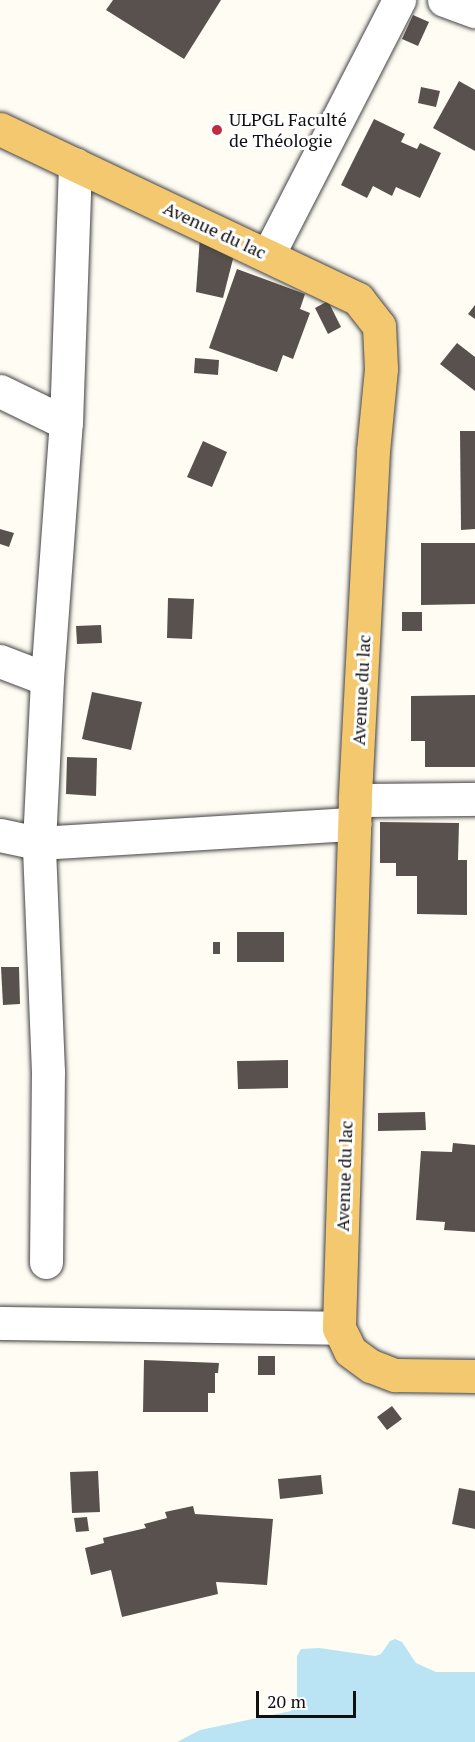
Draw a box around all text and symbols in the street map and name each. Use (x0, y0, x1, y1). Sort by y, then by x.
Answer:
place label: ULPGL Faculté de Théologie (229, 109, 347, 152)
marker: ULPGL Faculté de Théologie (210, 123, 224, 137)
street label: Avenue du lac (160, 197, 270, 263)
street label: Avenue du lac (347, 634, 375, 746)
street label: Avenue du lac (331, 1120, 357, 1232)
scale bar (259, 1679, 360, 1717)
text: 20 m (267, 1689, 306, 1713)

